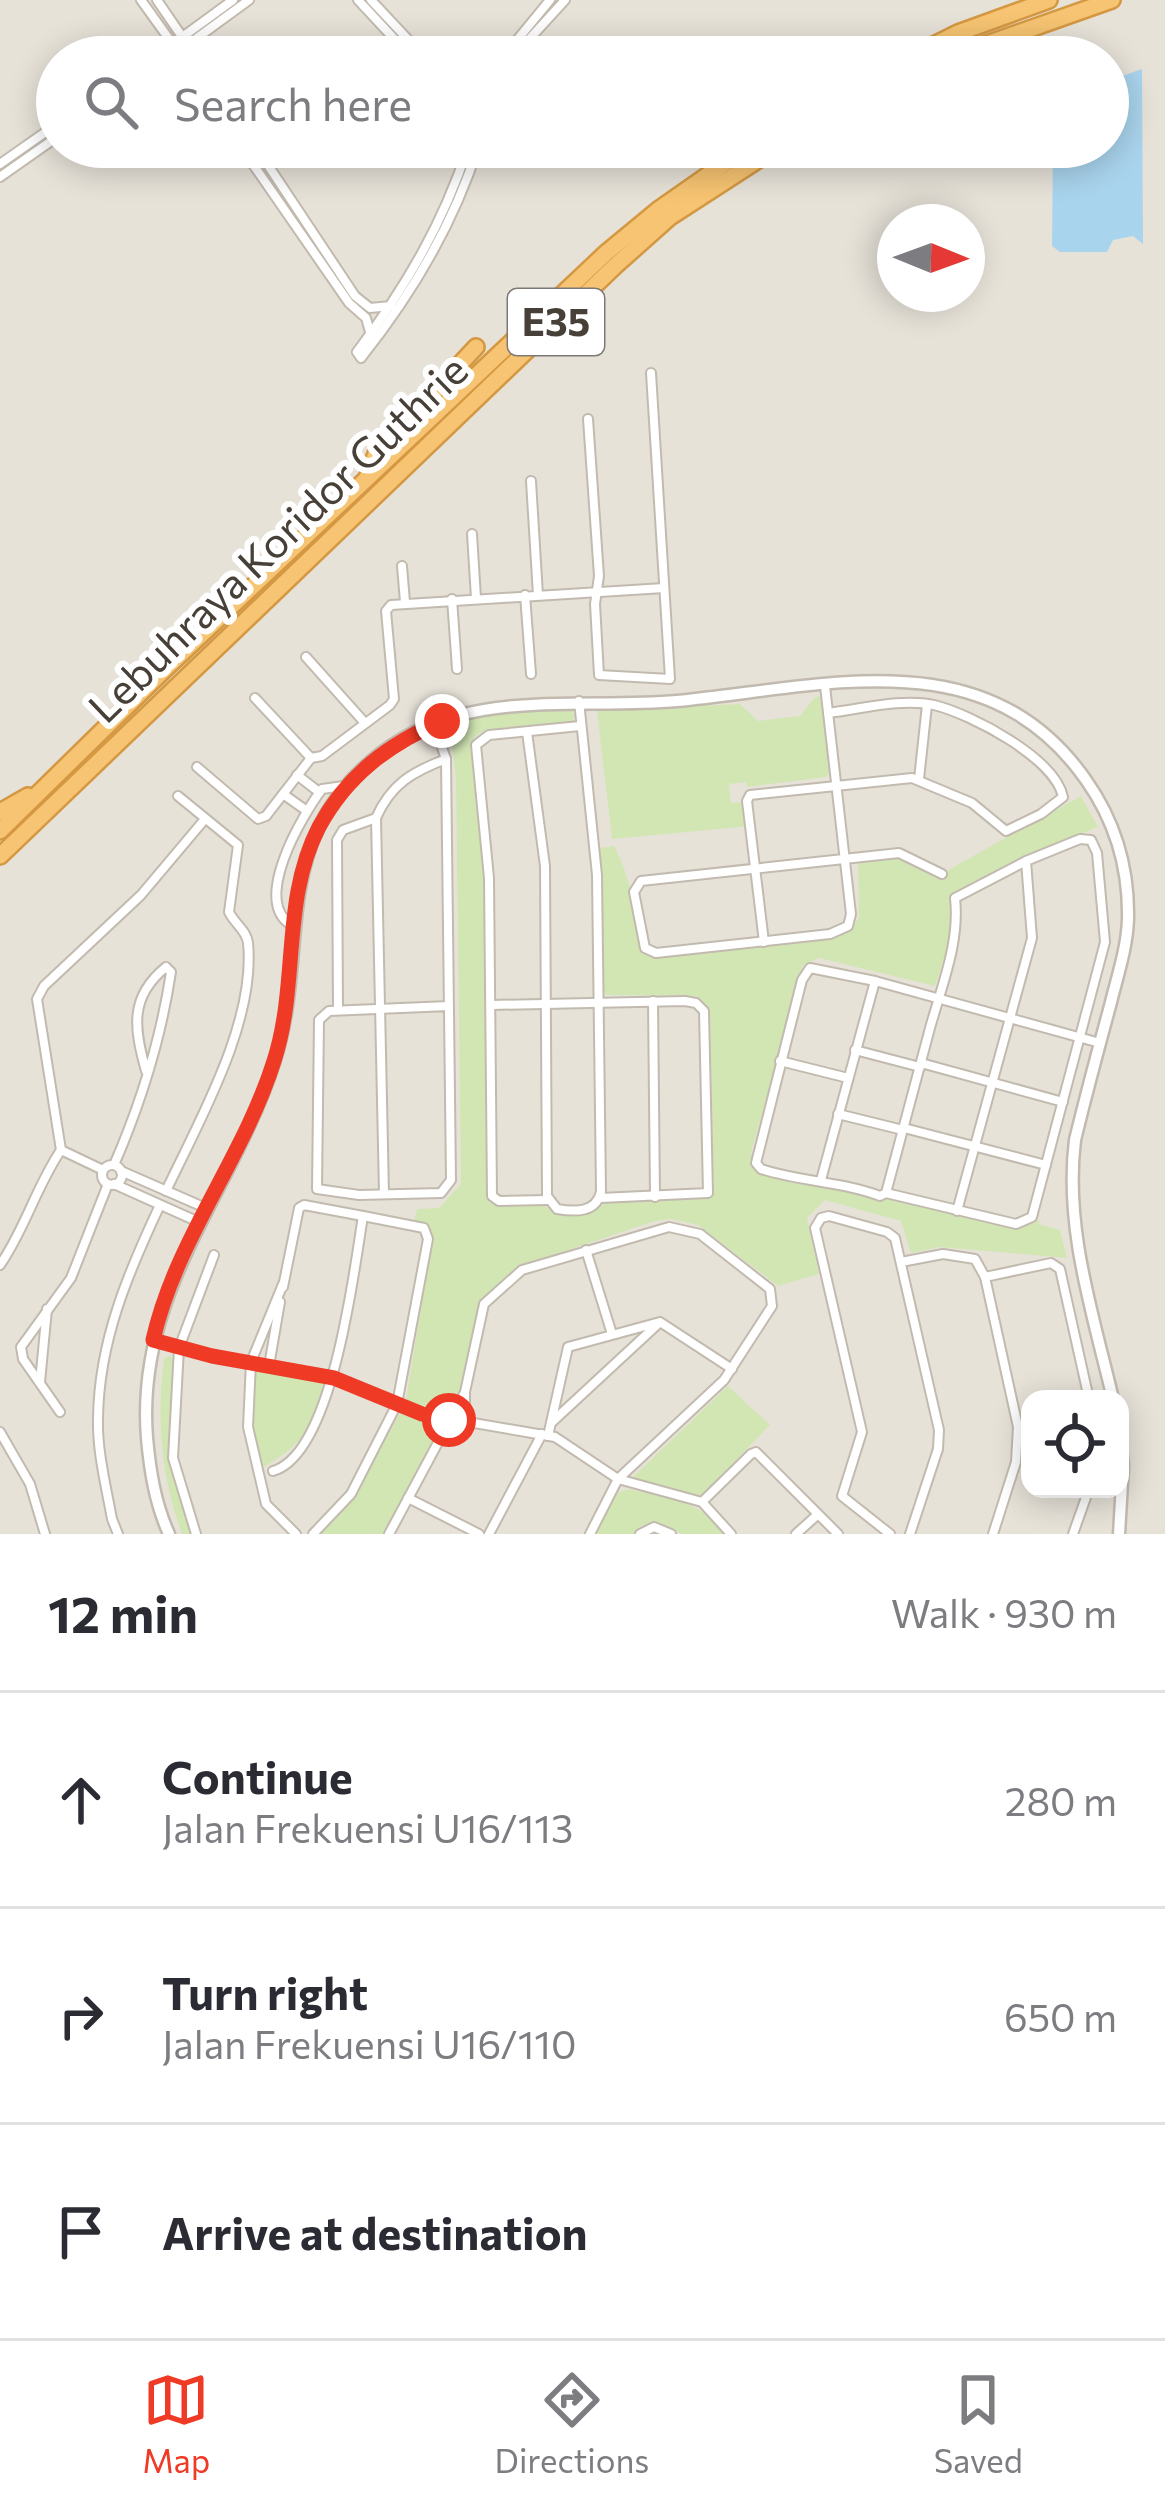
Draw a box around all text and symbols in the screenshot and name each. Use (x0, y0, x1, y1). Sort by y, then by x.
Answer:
search box (36, 36, 1129, 168)
icon: search (78, 69, 144, 135)
text: Search here (174, 75, 412, 130)
north arrow (877, 204, 985, 312)
road number: E35 (508, 289, 604, 355)
street label: Lebuhraya Koridor Guthrie (76, 343, 477, 732)
route end (415, 694, 469, 748)
map controls (1021, 1390, 1129, 1498)
button: locate (1021, 1390, 1129, 1498)
route start (422, 1393, 476, 1447)
text: 12 min (48, 1581, 198, 1644)
text: Walk · 930 m (891, 1588, 1117, 1636)
text: Continue (162, 1748, 353, 1803)
icon: ahead (48, 1767, 114, 1833)
text: 280 m (1005, 1776, 1117, 1824)
text: Jalan Frekuensi U16/113 (162, 1803, 573, 1851)
text: Turn right (162, 1964, 368, 2019)
icon: right (48, 1983, 114, 2049)
text: 650 m (1004, 1992, 1117, 2040)
text: Jalan Frekuensi U16/110 (162, 2019, 576, 2067)
icon: arrive (48, 2199, 114, 2265)
text: Arrive at destination (162, 2204, 588, 2259)
tab: Map (142, 2367, 210, 2480)
tab: Directions (495, 2367, 649, 2480)
tab: Saved (934, 2367, 1023, 2480)

